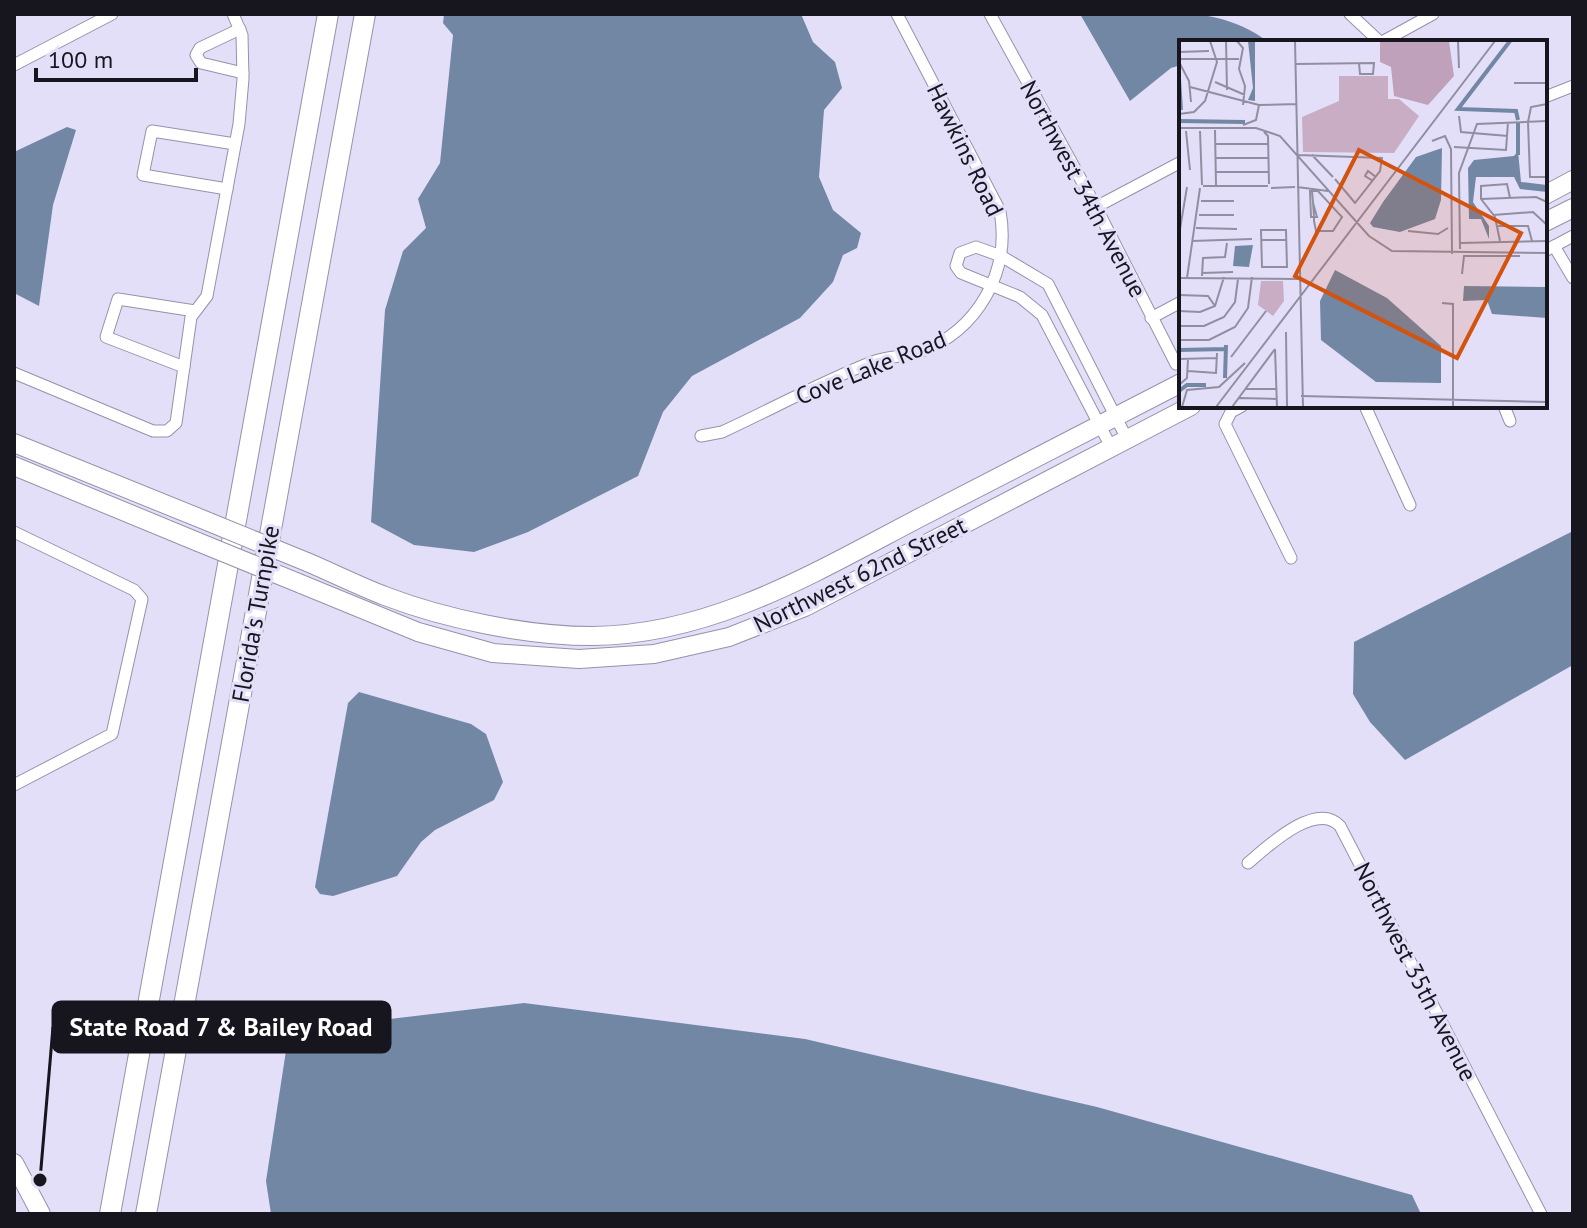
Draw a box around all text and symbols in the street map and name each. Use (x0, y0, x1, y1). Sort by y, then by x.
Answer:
scale bar (36, 32, 196, 82)
inset map (1179, 40, 1547, 408)
text: 100 m (48, 44, 113, 75)
street label: Northwest 34th Avenue (1013, 75, 1154, 303)
street label: Hawkins Road (920, 78, 1011, 221)
street label: Cove Lake Road (791, 323, 951, 412)
street label: Northwest 62nd Street (748, 509, 971, 640)
street label: Florida's Turnpike (225, 523, 286, 705)
street label: Northwest 35th Avenue (1347, 857, 1484, 1086)
callout: State Road 7 & Bailey Road (53, 1002, 390, 1052)
text: State Road 7 & Bailey Road (69, 1010, 373, 1043)

